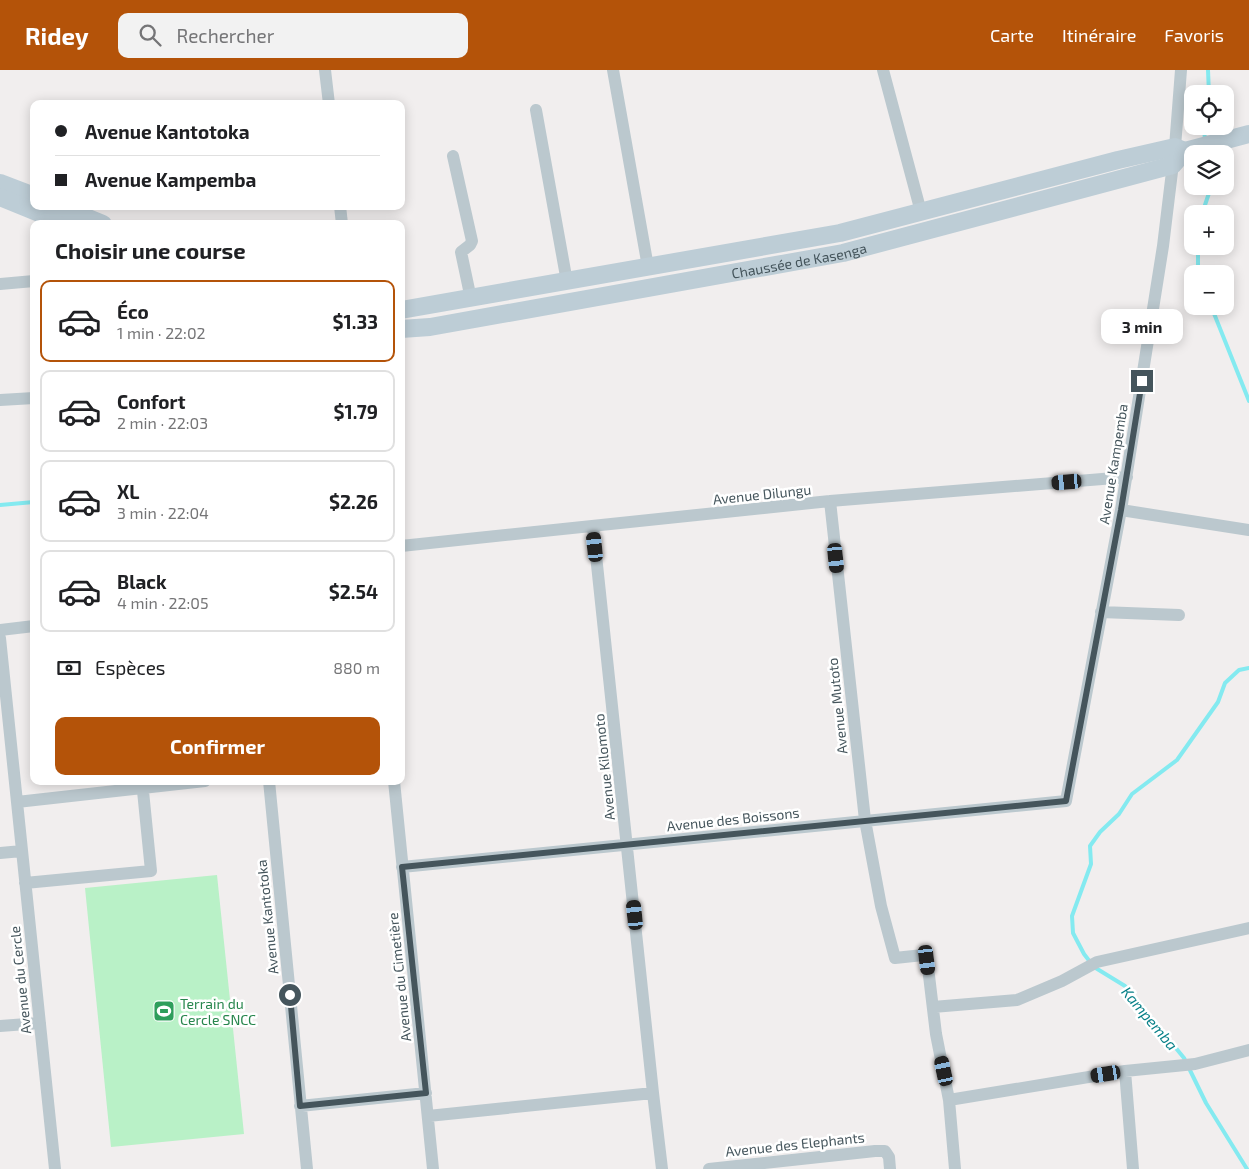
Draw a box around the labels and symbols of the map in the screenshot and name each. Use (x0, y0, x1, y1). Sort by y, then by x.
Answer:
street label: Chaussée de Kasenga (730, 239, 868, 281)
callout: 3 min (1101, 308, 1183, 344)
route end (1131, 370, 1153, 392)
street label: Avenue Kampemba (1095, 403, 1131, 525)
car (1051, 473, 1082, 491)
street label: Avenue Dilungu (712, 480, 812, 508)
car (585, 531, 604, 563)
car (826, 542, 845, 574)
street label: Avenue Mutoto (823, 657, 851, 755)
street label: Avenue Kilomoto (590, 713, 618, 821)
street label: Avenue des Boissons (666, 804, 800, 834)
street label: Avenue Kantotoka (253, 859, 281, 975)
car (625, 899, 644, 931)
street label: Avenue du Cimetière (384, 912, 414, 1042)
street label: Avenue du Cercle (6, 925, 34, 1035)
car (917, 944, 936, 976)
water label: Kampemba (1118, 983, 1182, 1053)
route start (279, 984, 301, 1006)
place label: Terrain du Cercle SNCC (180, 995, 256, 1028)
sports icon: Terrain du Cercle SNCC (152, 999, 176, 1023)
car (933, 1055, 954, 1087)
car (1090, 1064, 1121, 1084)
street label: Avenue des Elephants (725, 1128, 865, 1160)

